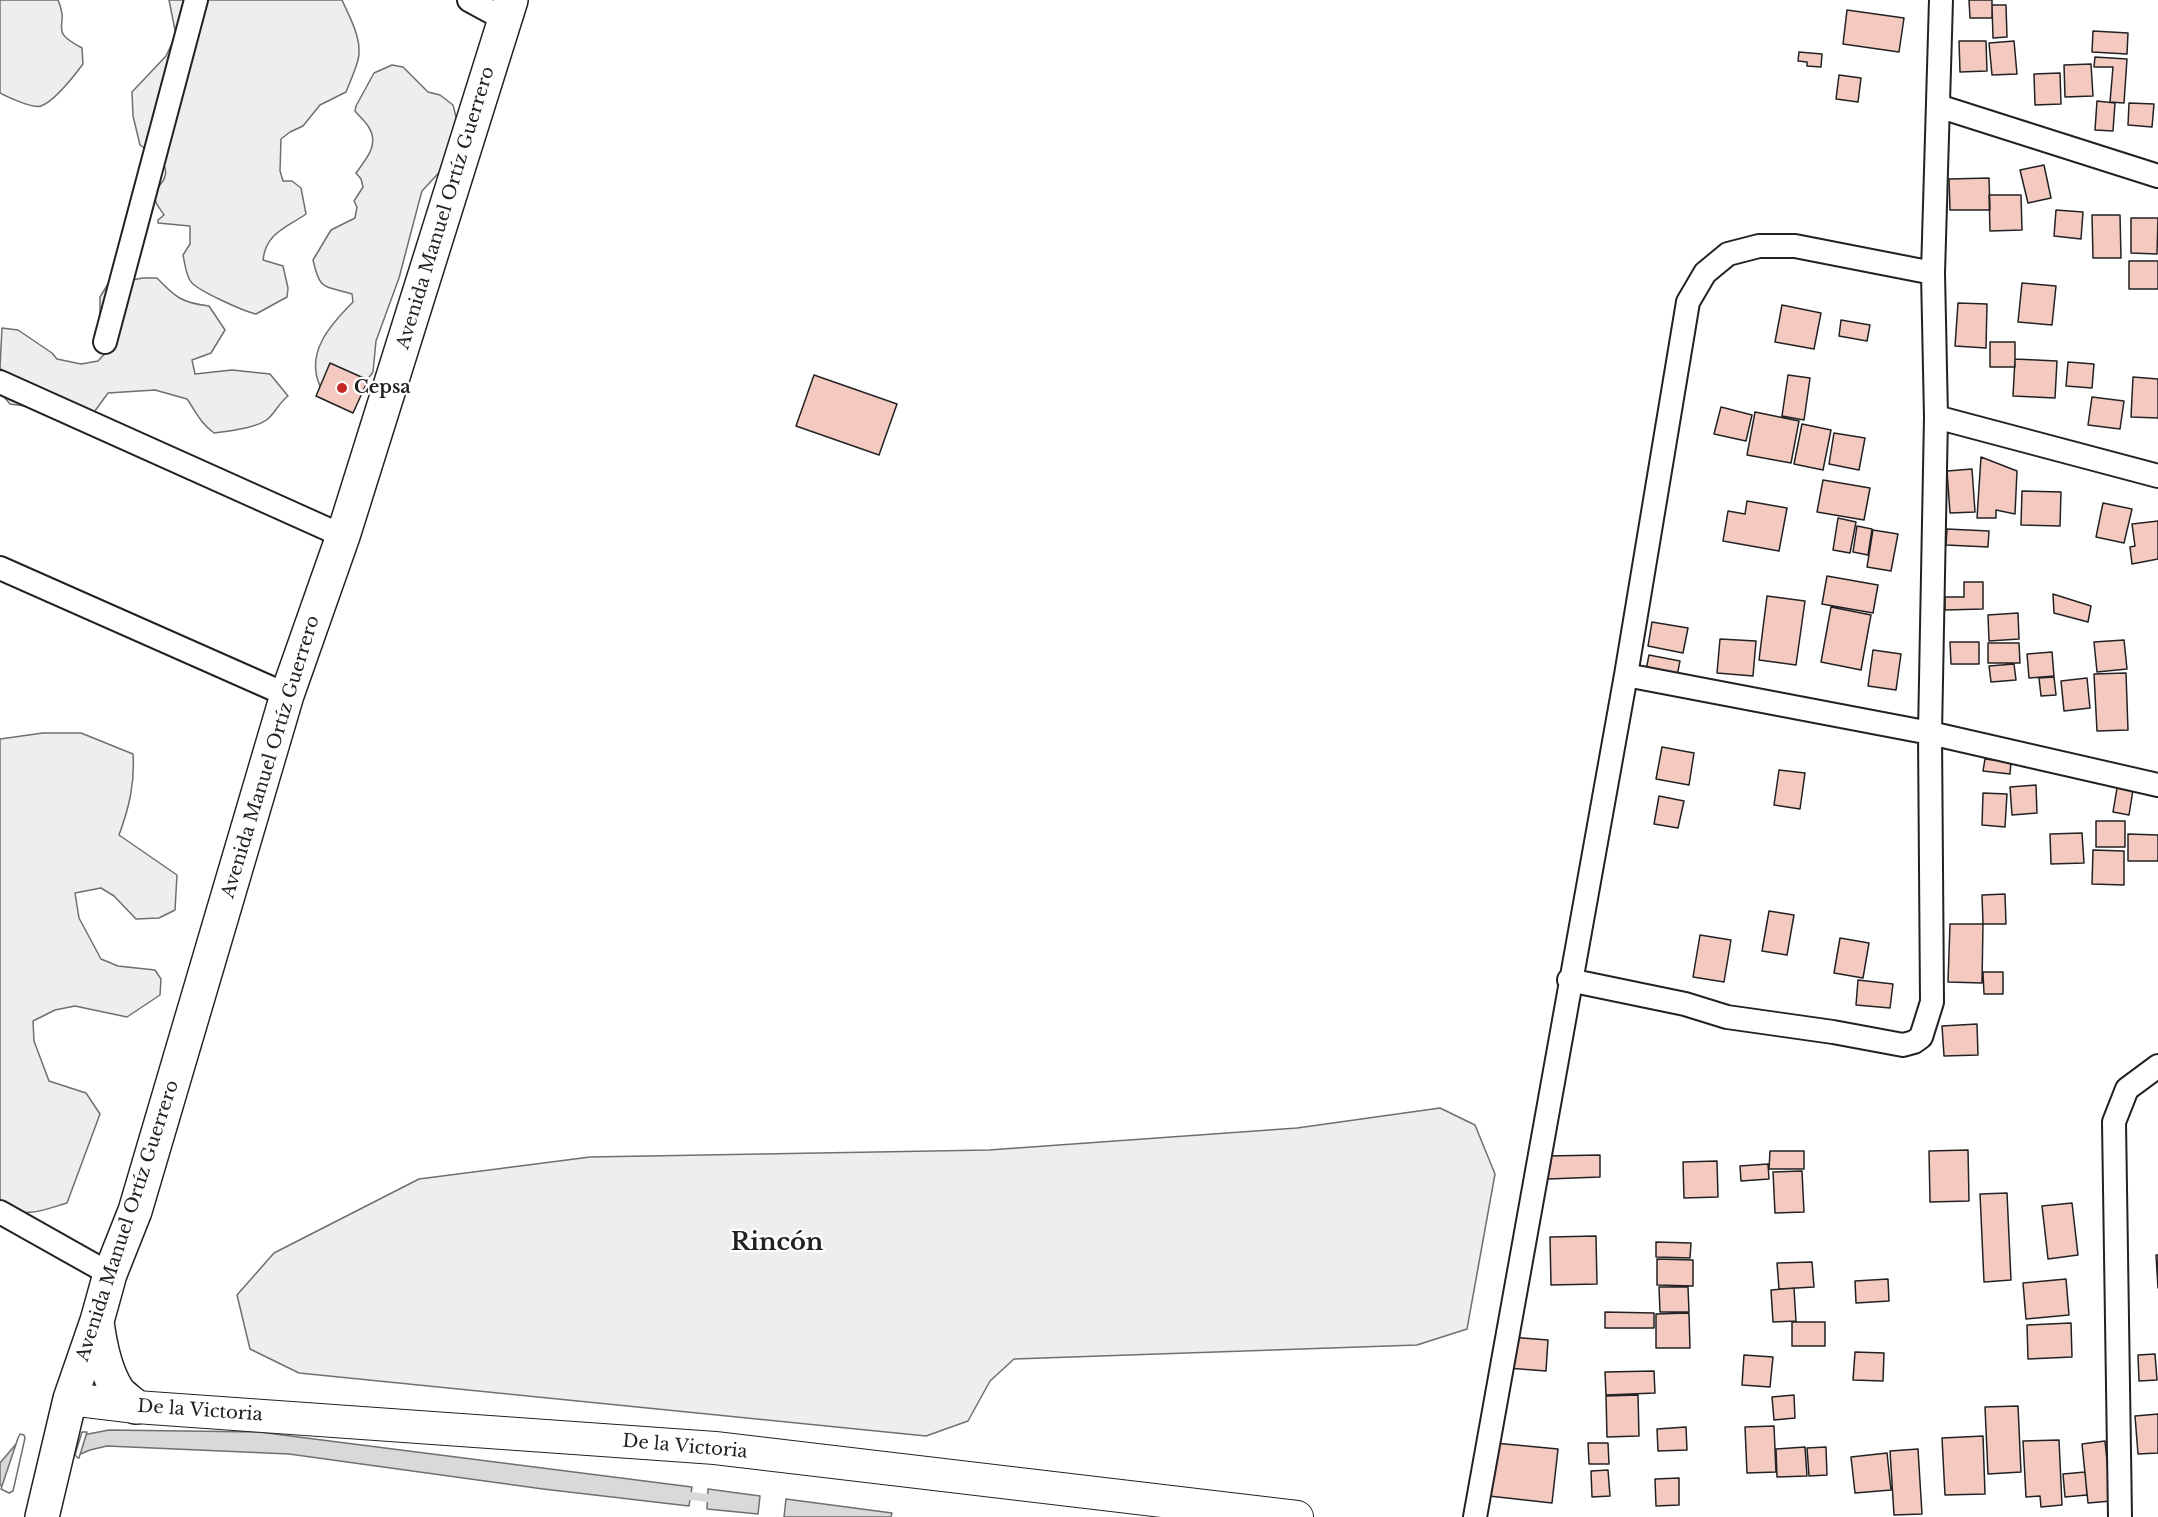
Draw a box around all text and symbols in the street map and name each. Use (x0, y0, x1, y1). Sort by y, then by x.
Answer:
street label: Avenida Manuel Ortíz Guerrero (393, 64, 499, 352)
place label: Cepsa (354, 377, 411, 399)
marker: Cepsa (335, 381, 349, 395)
street label: Avenida Manuel Ortíz Guerrero (218, 613, 324, 901)
street label: Avenida Manuel Ortíz Guerrero (72, 1078, 184, 1364)
district label: Rincón (731, 1229, 823, 1257)
street label: De la Victoria (137, 1396, 263, 1426)
street label: De la Victoria (622, 1431, 748, 1463)

